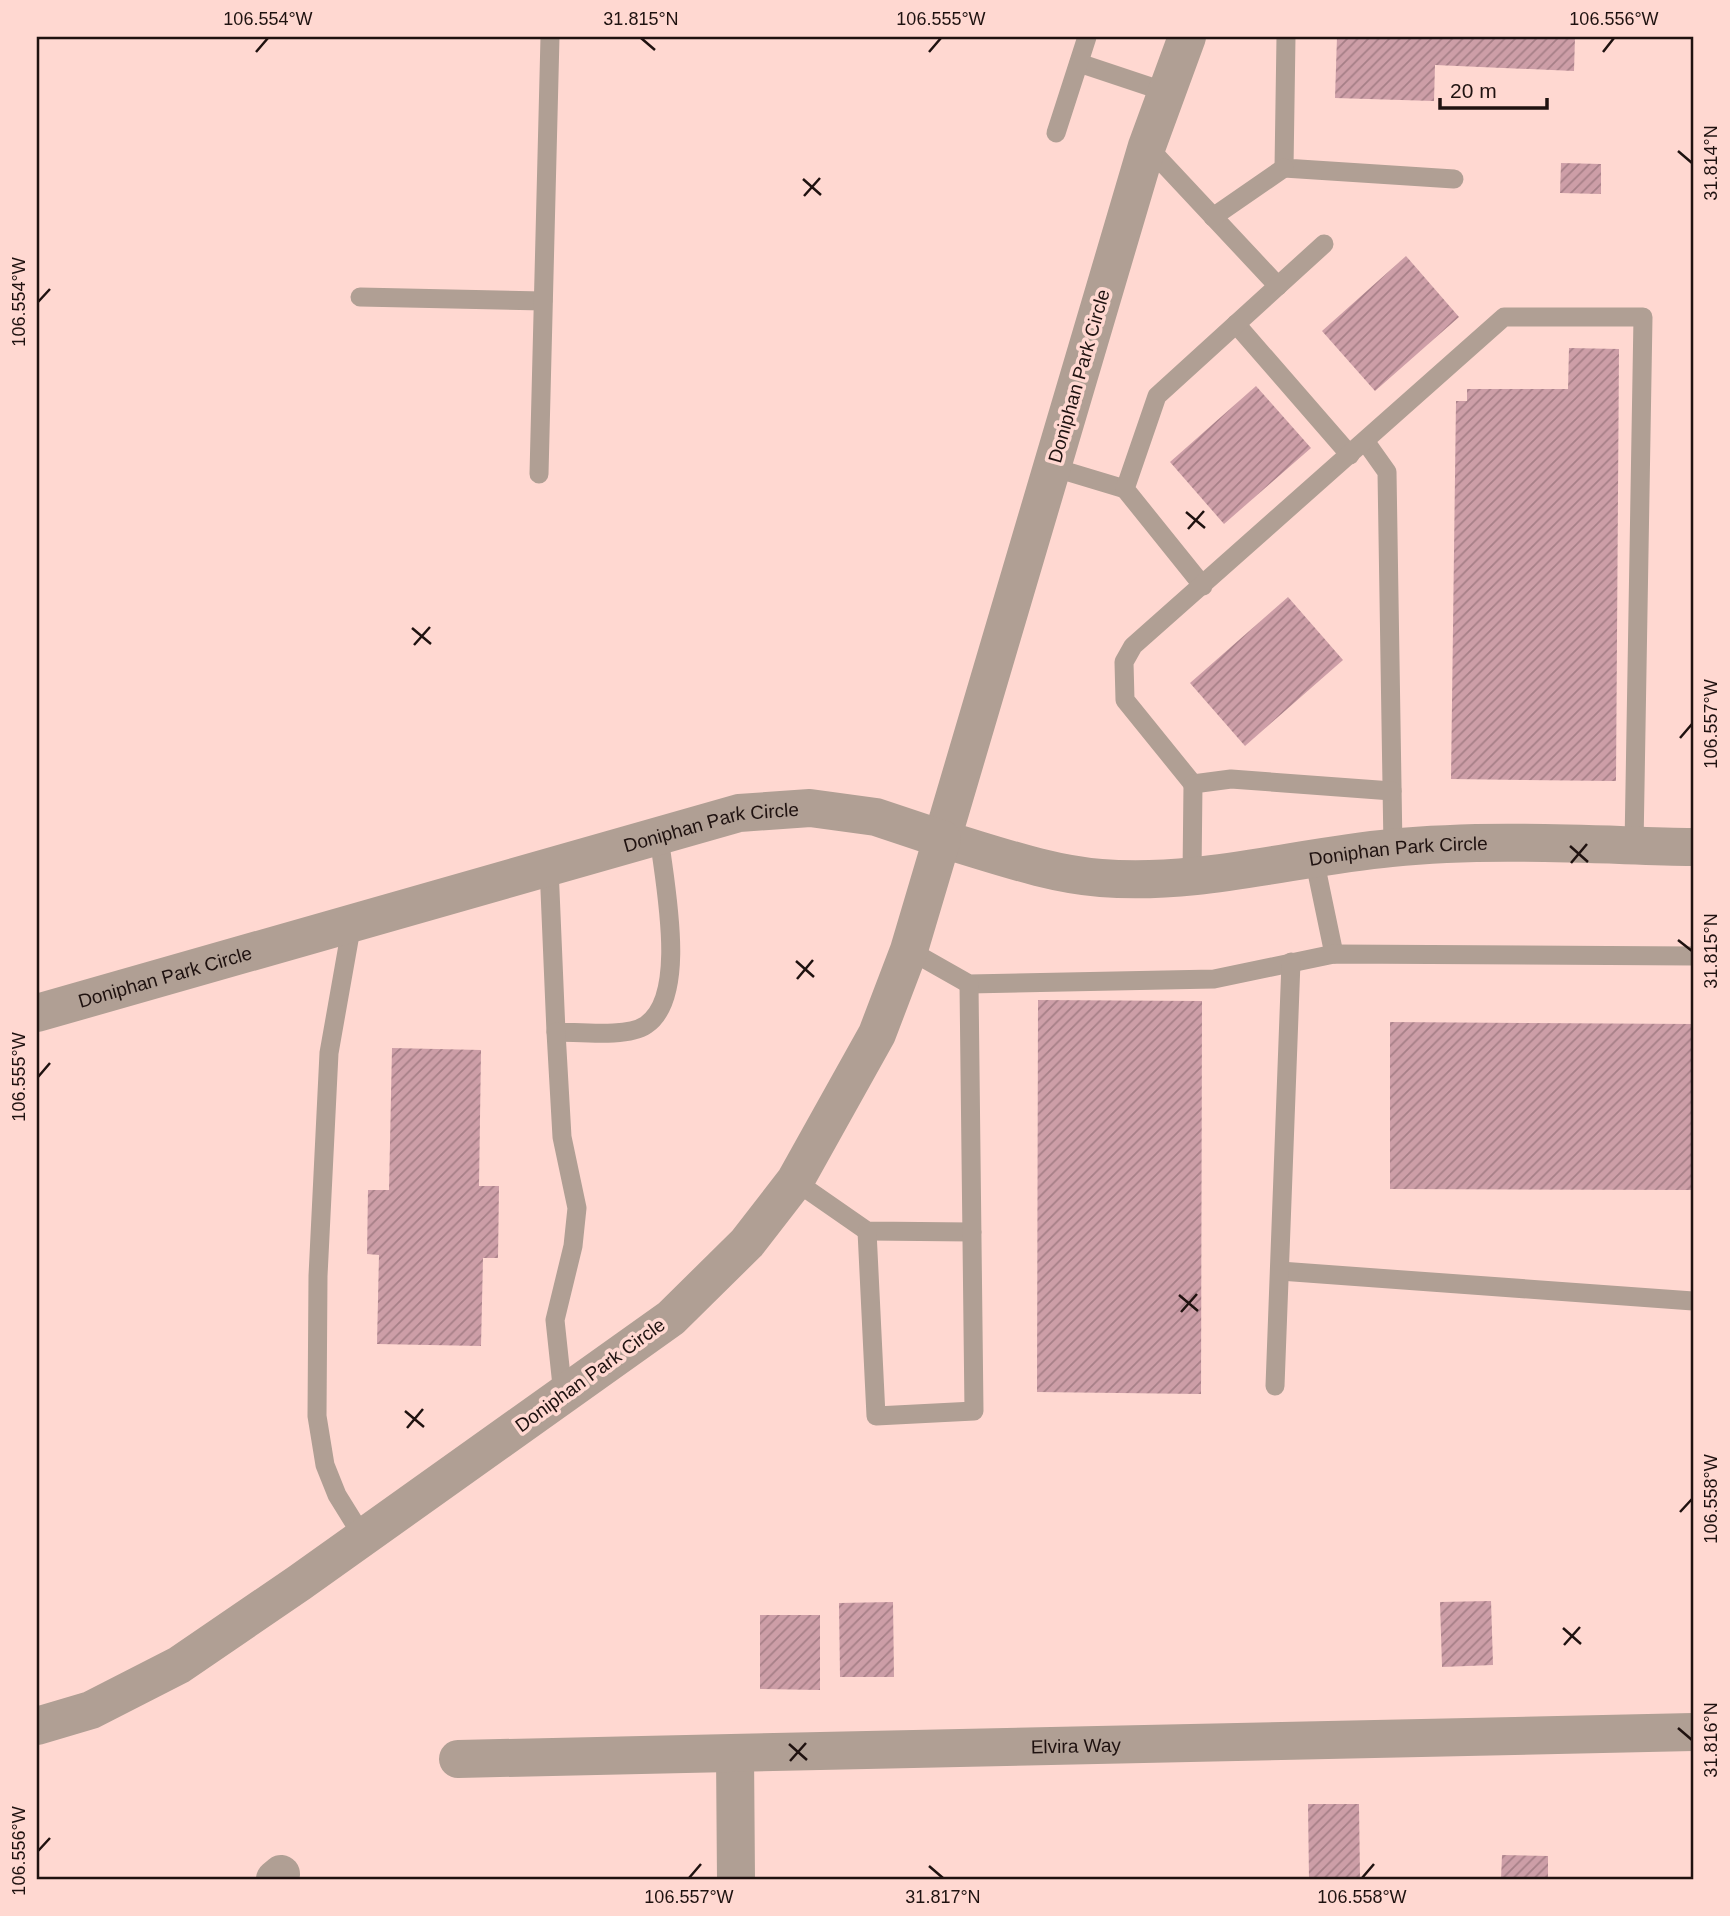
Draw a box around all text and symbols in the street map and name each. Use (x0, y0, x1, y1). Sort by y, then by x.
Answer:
text: 106.554°W (223, 9, 313, 29)
text: 31.815°N (603, 9, 679, 29)
text: 106.555°W (896, 9, 986, 29)
text: 106.556°W (1569, 9, 1659, 29)
scale bar (1440, 66, 1546, 110)
text: 20 m (1450, 79, 1497, 102)
text: 31.814°N (1701, 125, 1721, 201)
text: 106.554°W (9, 257, 29, 347)
street label: Doniphan Park Circle (1044, 287, 1114, 465)
text: 106.557°W (1701, 679, 1721, 769)
street label: Doniphan Park Circle (621, 798, 800, 856)
street label: Doniphan Park Circle (1307, 832, 1488, 870)
text: 31.815°N (1701, 913, 1721, 989)
street label: Doniphan Park Circle (76, 942, 254, 1011)
text: 106.555°W (9, 1032, 29, 1122)
street label: Doniphan Park Circle (511, 1314, 669, 1436)
text: 106.558°W (1701, 1454, 1721, 1544)
text: 31.816°N (1701, 1702, 1721, 1778)
street label: Elvira Way (1031, 1734, 1122, 1757)
text: 106.556°W (9, 1806, 29, 1896)
text: 106.557°W (644, 1887, 734, 1907)
text: 31.817°N (905, 1887, 981, 1907)
text: 106.558°W (1317, 1887, 1407, 1907)

